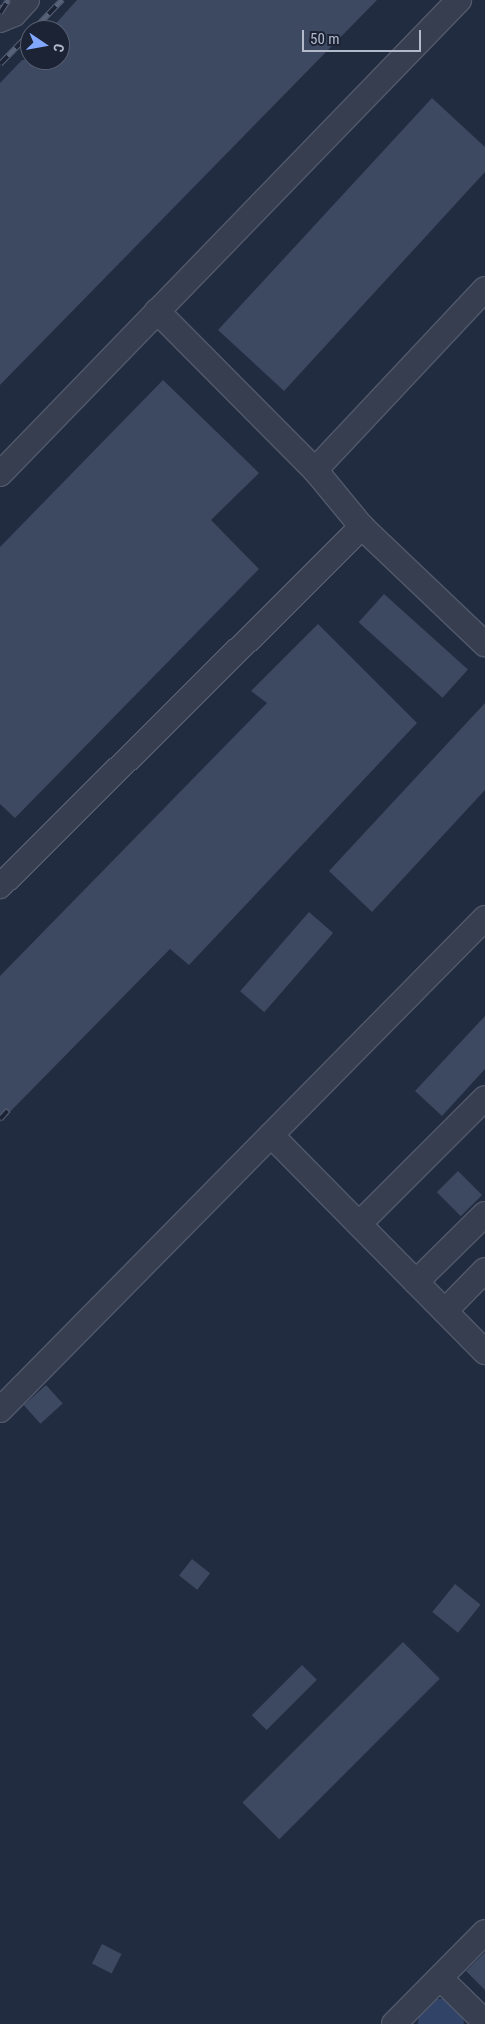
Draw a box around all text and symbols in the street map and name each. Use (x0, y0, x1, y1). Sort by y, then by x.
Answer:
north arrow (20, 20, 70, 70)
scale bar (305, 20, 424, 52)
text: 50 m (310, 30, 340, 48)
text: С (50, 42, 67, 53)

